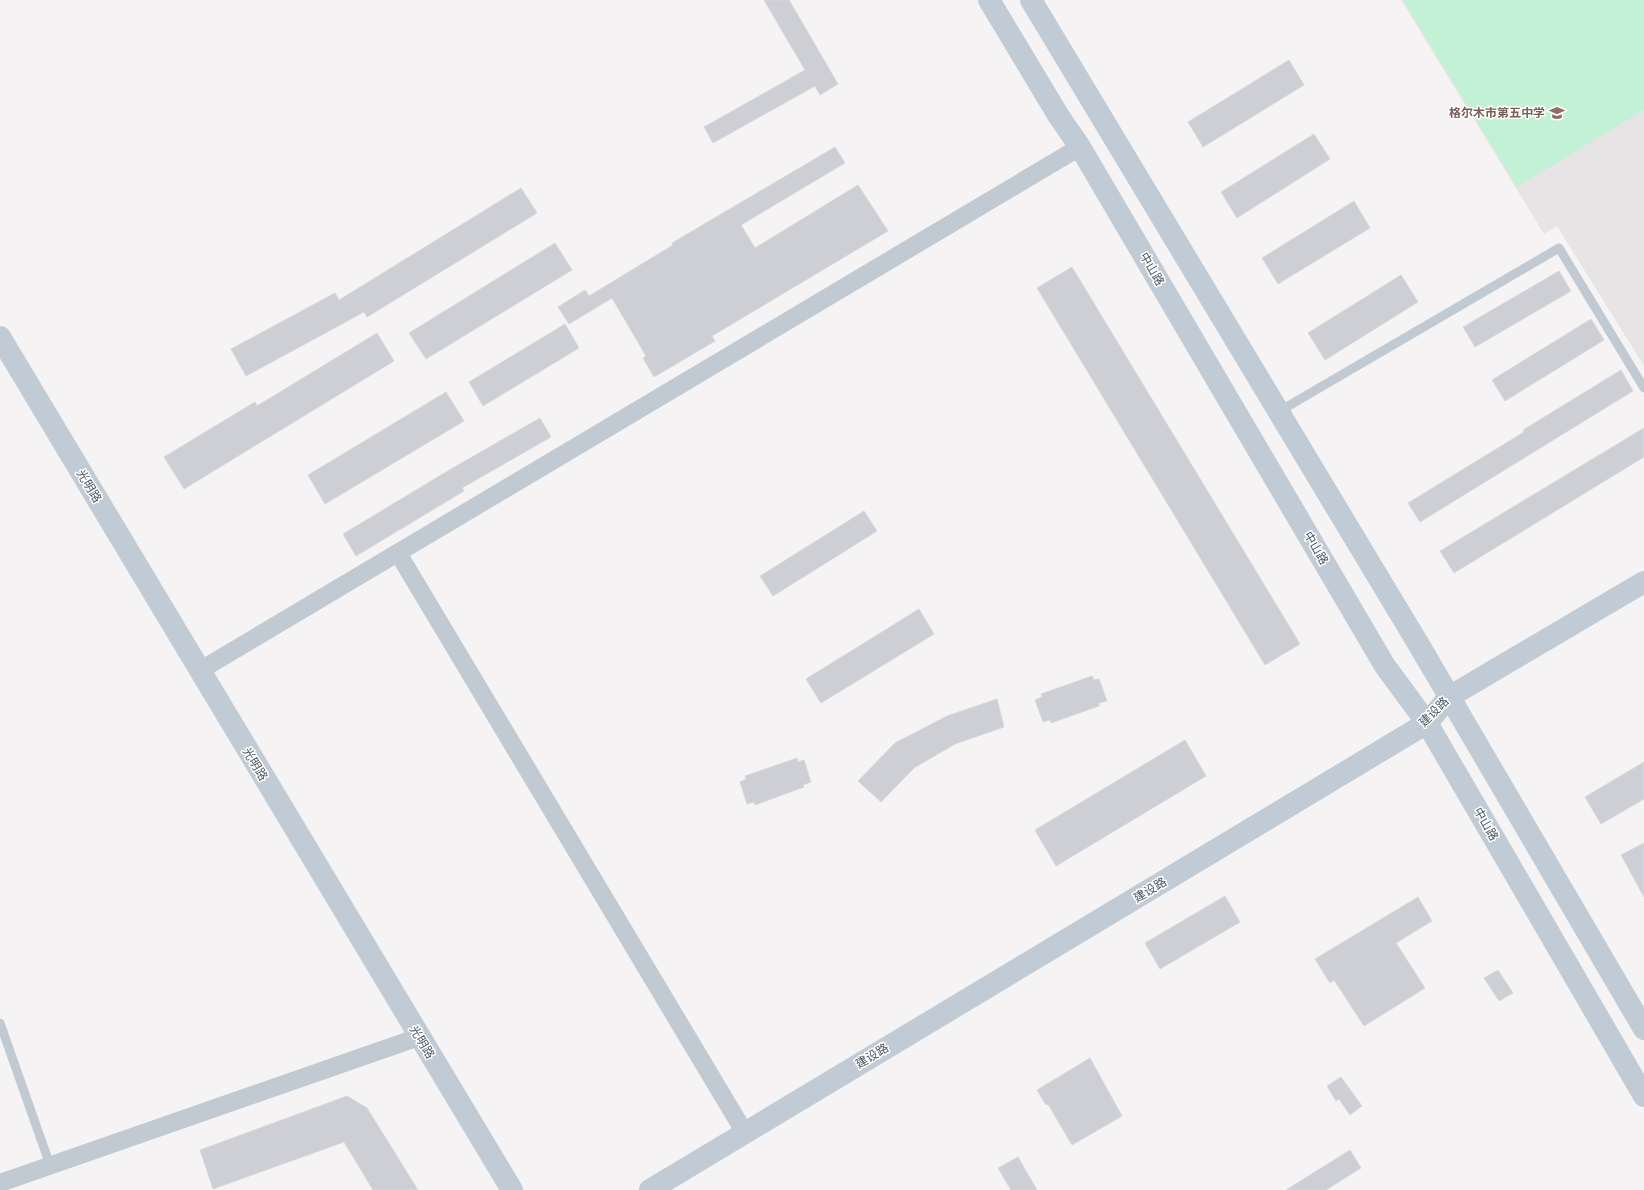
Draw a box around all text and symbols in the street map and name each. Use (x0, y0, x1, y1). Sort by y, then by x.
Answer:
place label: 格尔木市第五中学 (1449, 104, 1545, 121)
school or university icon: 格尔木市第五中学 (1548, 104, 1566, 122)
street label: 中山路 (1136, 249, 1169, 289)
street label: 光明路 (73, 466, 106, 506)
street label: 中山路 (1300, 528, 1333, 568)
street label: 建设路 (1415, 693, 1452, 730)
street label: 光明路 (239, 744, 272, 784)
street label: 中山路 (1470, 804, 1503, 844)
street label: 建设路 (1130, 873, 1170, 906)
street label: 光明路 (406, 1022, 439, 1062)
street label: 建设路 (852, 1039, 892, 1072)

